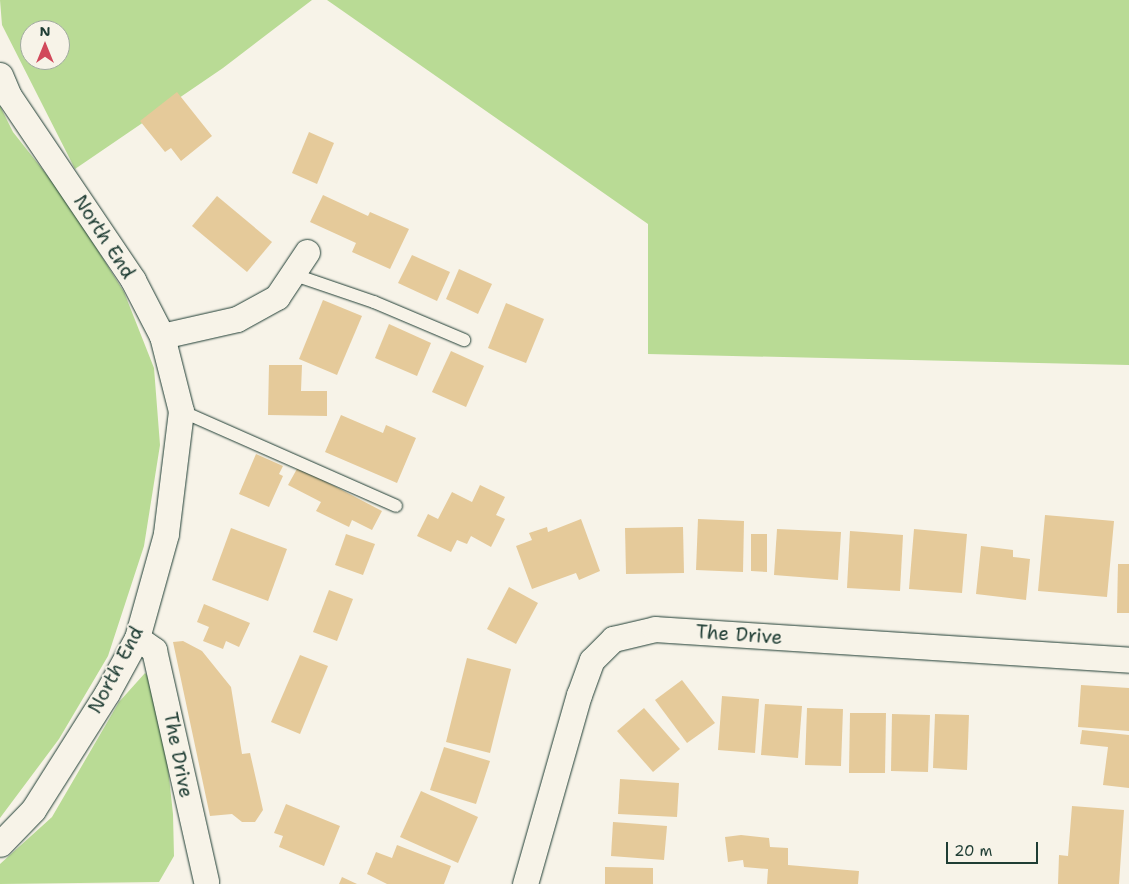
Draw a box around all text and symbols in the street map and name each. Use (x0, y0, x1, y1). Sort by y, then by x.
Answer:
north arrow (20, 20, 70, 70)
text: N (39, 22, 51, 40)
street label: North End (68, 191, 140, 283)
street label: The Drive (695, 621, 783, 649)
street label: North End (84, 623, 148, 717)
street label: The Drive (159, 710, 197, 800)
scale bar (949, 832, 1042, 864)
text: 20 m (954, 841, 993, 861)

